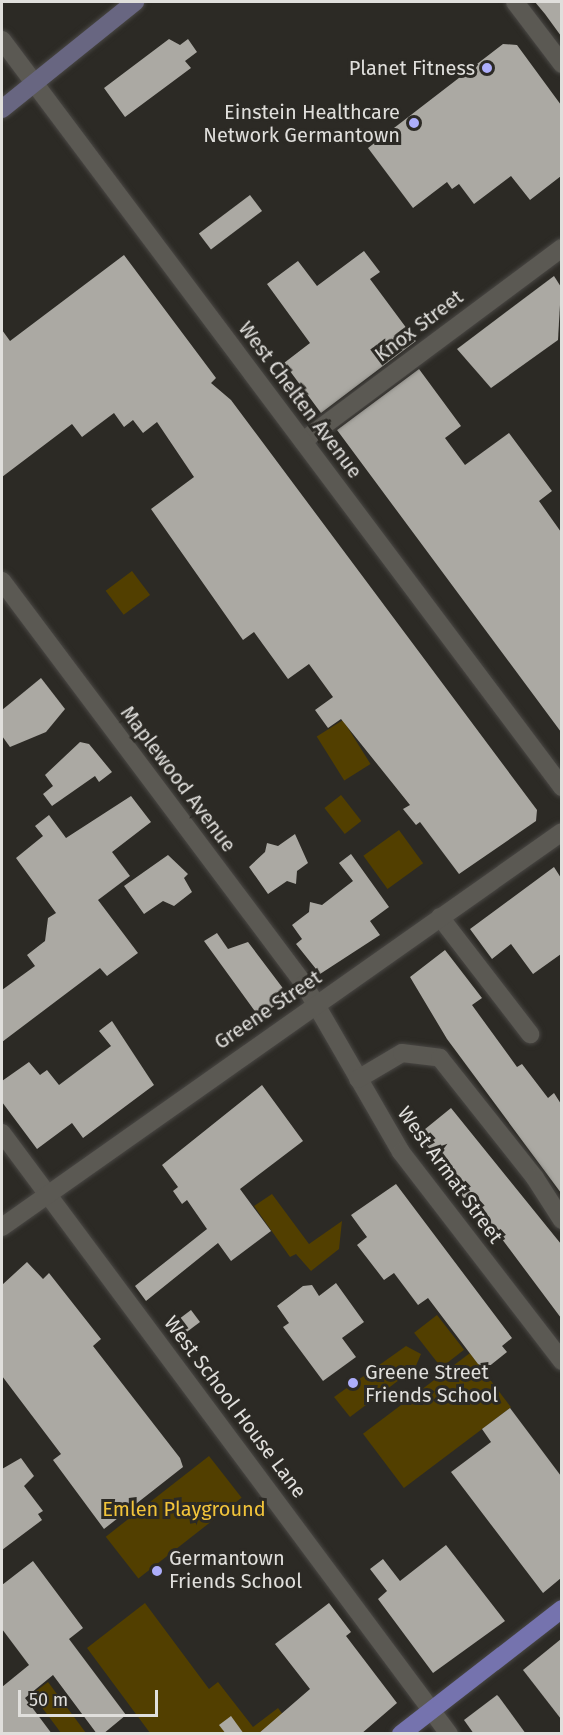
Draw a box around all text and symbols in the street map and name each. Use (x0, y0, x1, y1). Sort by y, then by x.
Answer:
place label: Planet Fitness (349, 56, 475, 80)
marker: Planet Fitness (480, 61, 494, 75)
place label: Einstein Healthcare Network Germantown (203, 100, 400, 147)
marker: Einstein Healthcare Network Germantown (405, 114, 423, 132)
street label: Knox Street (370, 285, 468, 367)
street label: West Chelten Avenue (233, 317, 367, 483)
street label: Maplewood Avenue (115, 701, 241, 857)
street label: Greene Street (210, 965, 326, 1055)
street label: West Armat Street (392, 1102, 508, 1248)
street label: West School House Lane (159, 1311, 311, 1503)
place label: Greene Street Friends School (365, 1360, 498, 1407)
marker: Greene Street Friends School (346, 1376, 360, 1390)
park label: Emlen Playground (102, 1497, 266, 1521)
place label: Germantown Friends School (169, 1547, 302, 1594)
marker: Germantown Friends School (150, 1564, 164, 1578)
scale bar (21, 1678, 160, 1716)
text: 50 m (29, 1689, 68, 1711)

